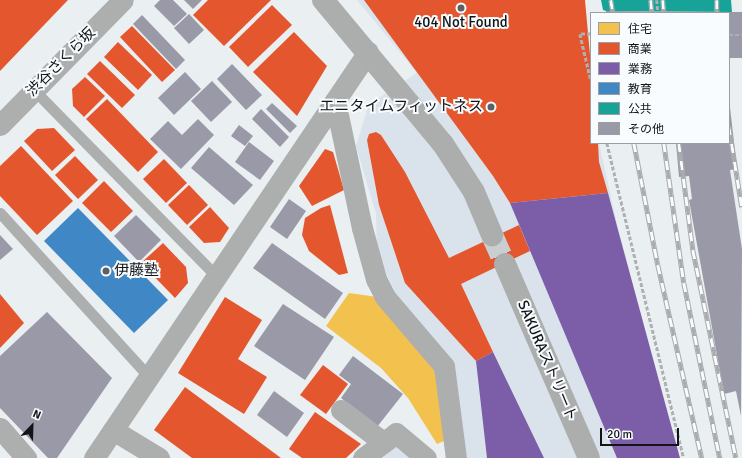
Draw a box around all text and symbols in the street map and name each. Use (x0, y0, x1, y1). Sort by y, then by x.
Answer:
marker: 404 Not Found (456, 3, 466, 13)
legend (590, 12, 730, 144)
place label: 404 Not Found (414, 14, 508, 32)
text: 住宅 (628, 22, 652, 37)
street label: 渋谷さくら坂 (23, 24, 99, 100)
text: 商業 (628, 42, 652, 57)
text: 業務 (628, 62, 652, 77)
text: 教育 (628, 82, 652, 97)
place label: エニタイムフィットネス (318, 98, 483, 116)
marker: エニタイムフィットネス (486, 102, 496, 112)
text: 公共 (628, 102, 652, 117)
text: その他 (628, 122, 664, 137)
place label: 伊藤塾 (114, 262, 159, 280)
marker: 伊藤塾 (101, 266, 111, 276)
street label: SAKURAストリート (513, 298, 581, 424)
north arrow (12, 406, 52, 446)
text: N (31, 407, 43, 422)
scale bar (602, 420, 681, 446)
text: 20 m (607, 427, 632, 442)

